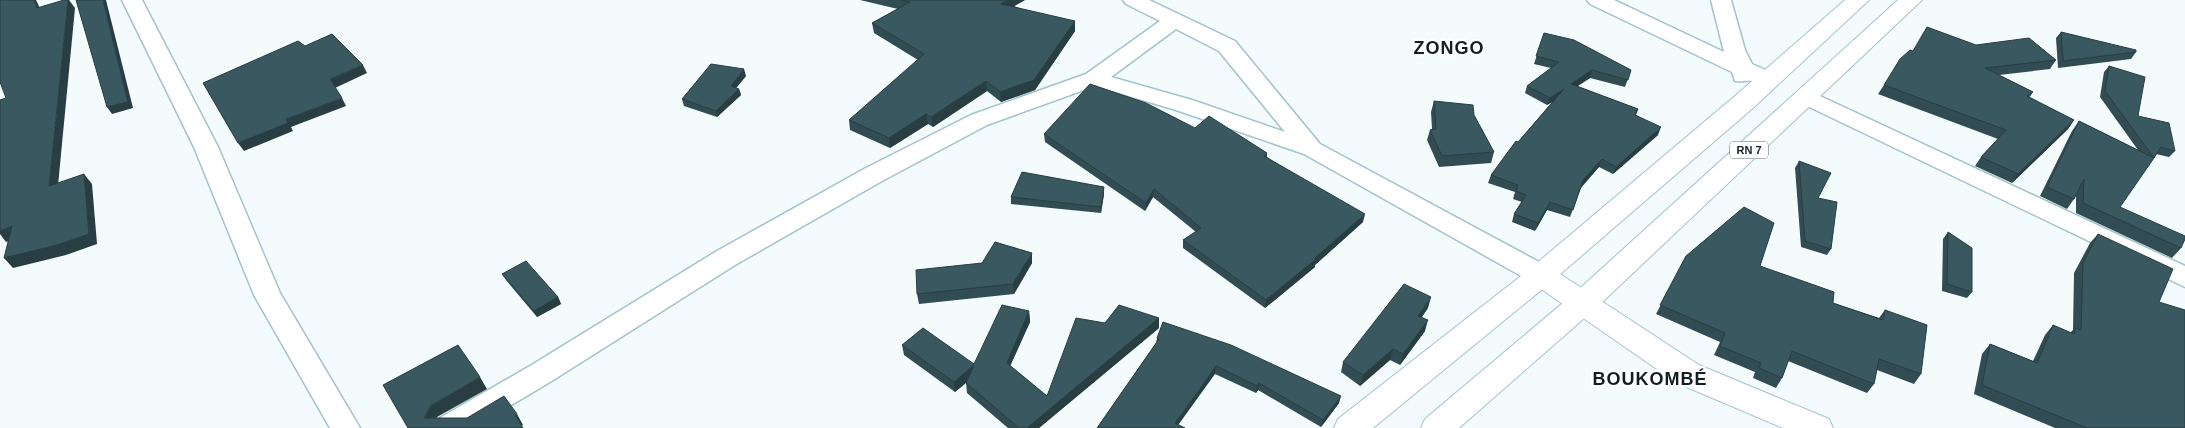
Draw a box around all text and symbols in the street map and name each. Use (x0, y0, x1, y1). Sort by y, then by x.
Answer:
district label: ZONGO (1414, 38, 1485, 58)
road number: RN 7 (1730, 142, 1768, 158)
district label: BOUKOMBÉ (1593, 368, 1708, 389)

